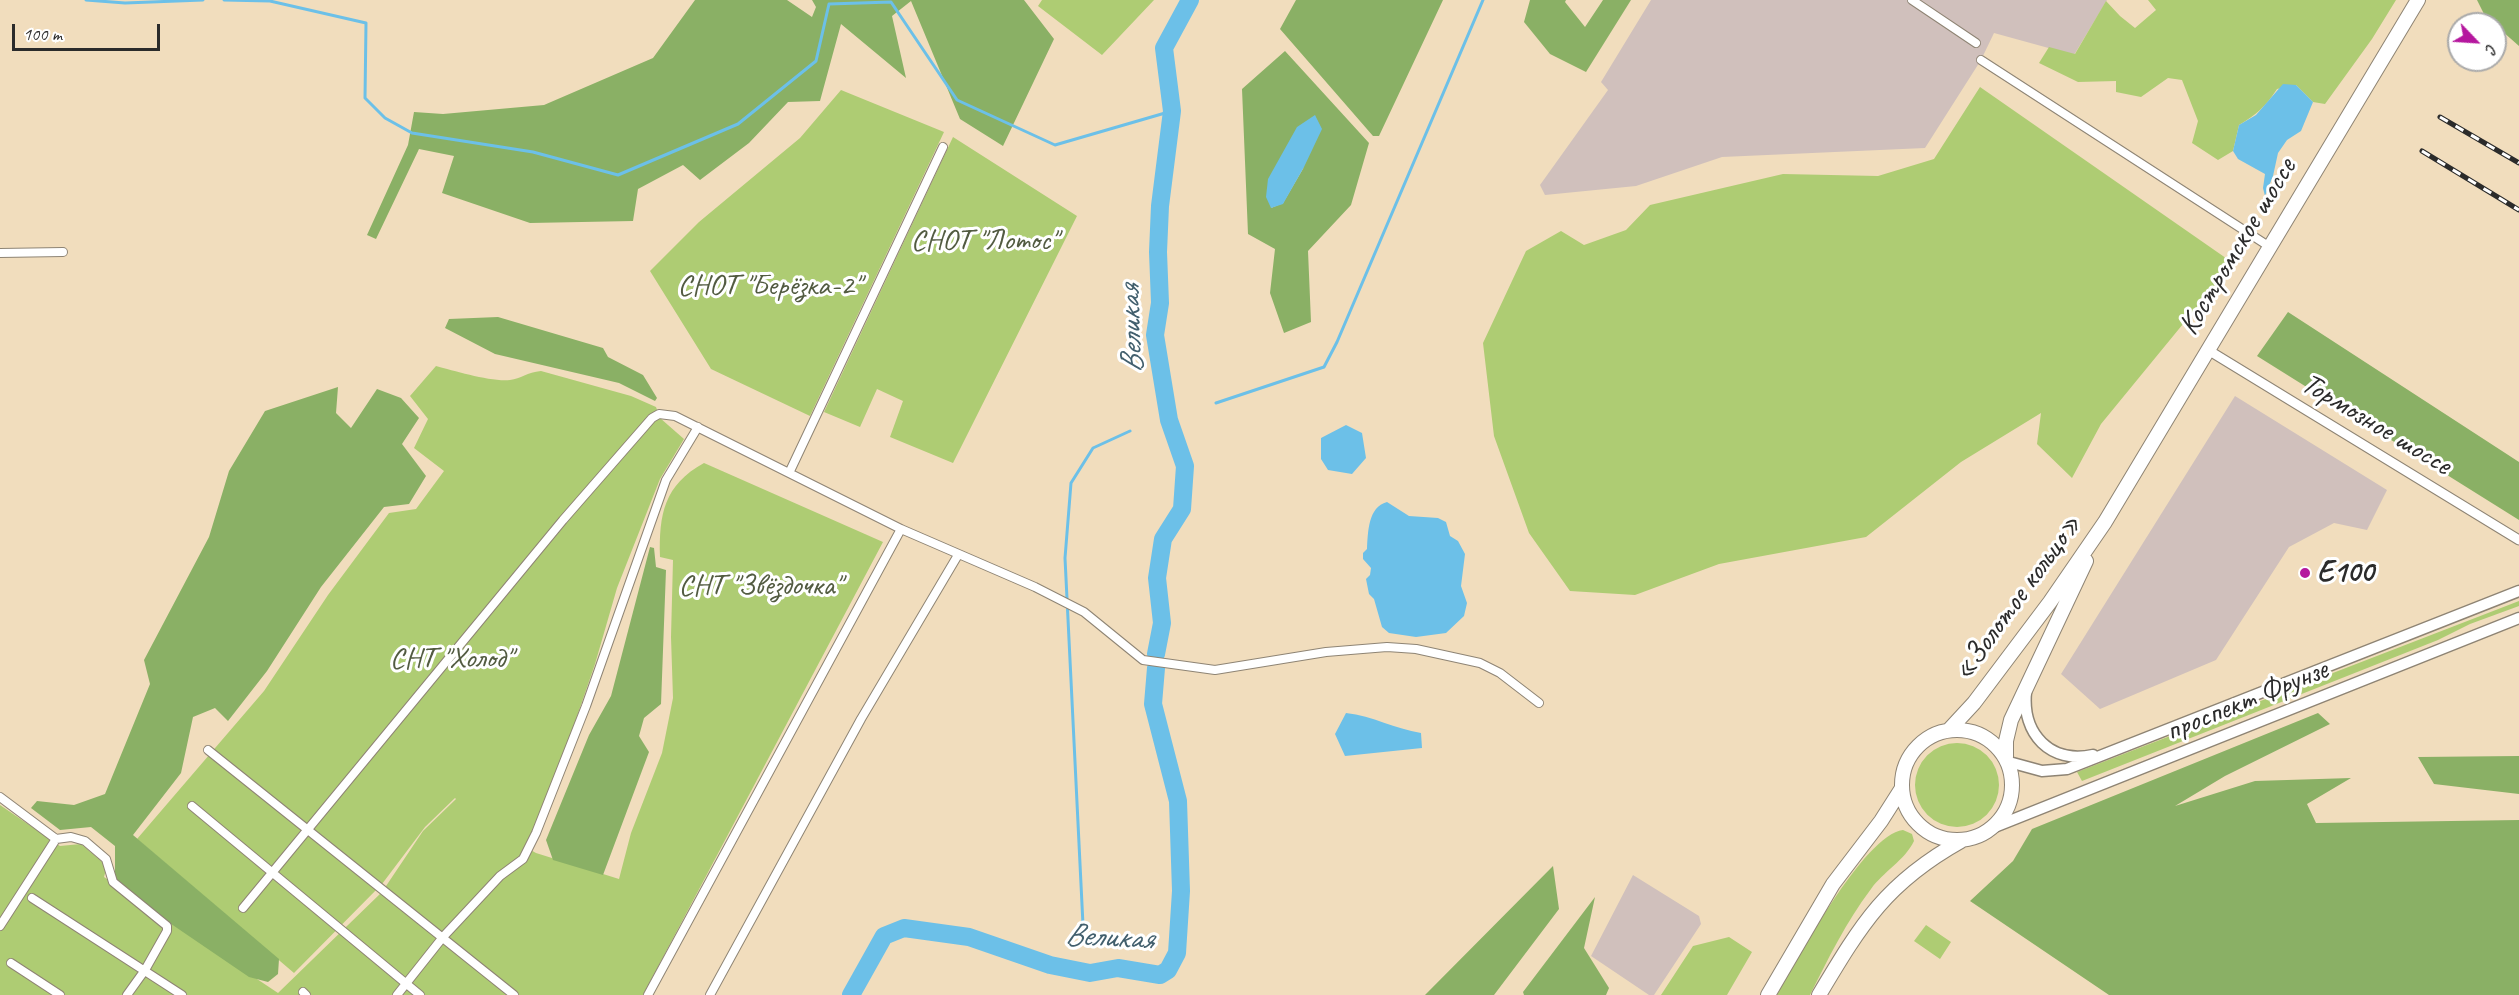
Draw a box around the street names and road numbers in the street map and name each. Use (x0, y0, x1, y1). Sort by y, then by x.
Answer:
street label: Костромское шоссе (2171, 152, 2305, 342)
street label: Тормозное шоссе (2294, 366, 2458, 484)
street label: «Золотое кольцо» (1946, 508, 2090, 688)
street label: проспект Фрунзе (2161, 652, 2333, 750)

